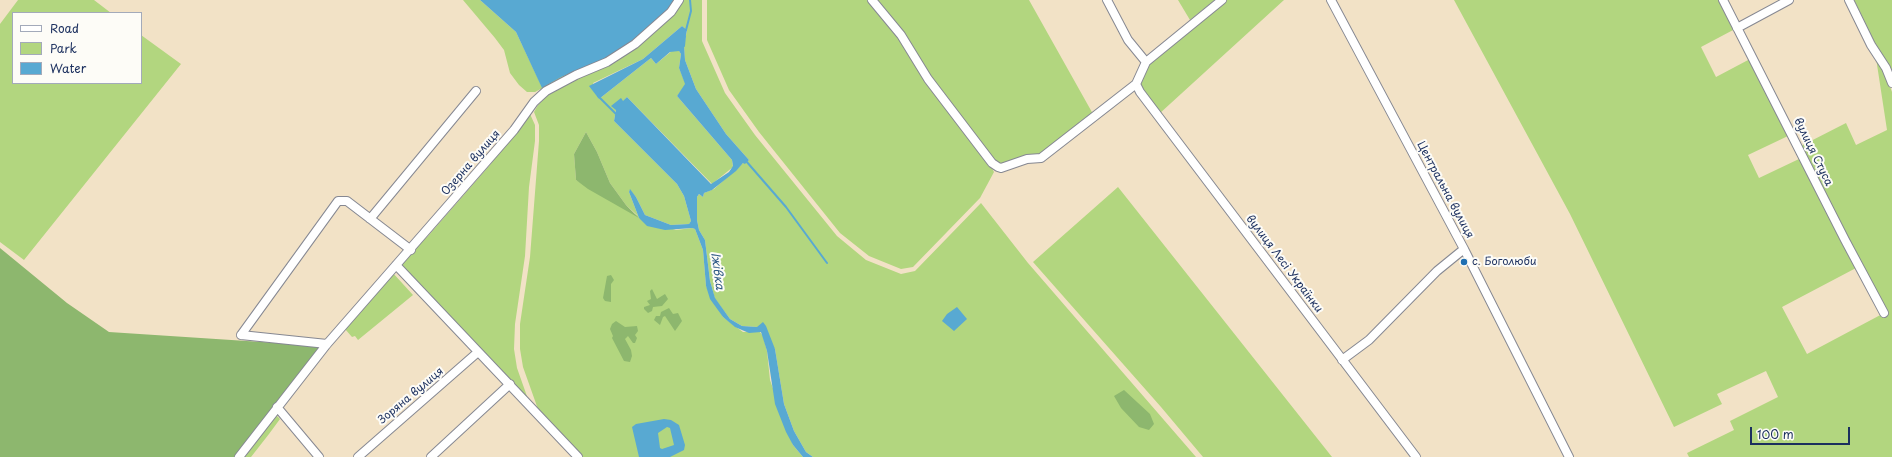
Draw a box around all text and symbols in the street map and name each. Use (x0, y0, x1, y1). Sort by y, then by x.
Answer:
legend (12, 12, 142, 84)
text: Road (50, 19, 79, 37)
text: Park (50, 39, 77, 57)
text: Water (50, 59, 86, 77)
street label: вулиця Стуса (1791, 116, 1835, 188)
street label: Озерна вулиця (439, 128, 503, 198)
street label: Центральна вулиця (1414, 139, 1476, 241)
street label: вулиця Лесі Українки (1243, 213, 1325, 315)
water label: Іжівка (707, 251, 727, 291)
place label: с. Боголюби (1472, 255, 1536, 269)
marker: с. Боголюби (1459, 257, 1469, 267)
street label: Зоряна вулиця (376, 365, 446, 427)
scale bar (1752, 419, 1852, 445)
text: 100 m (1757, 425, 1794, 443)

